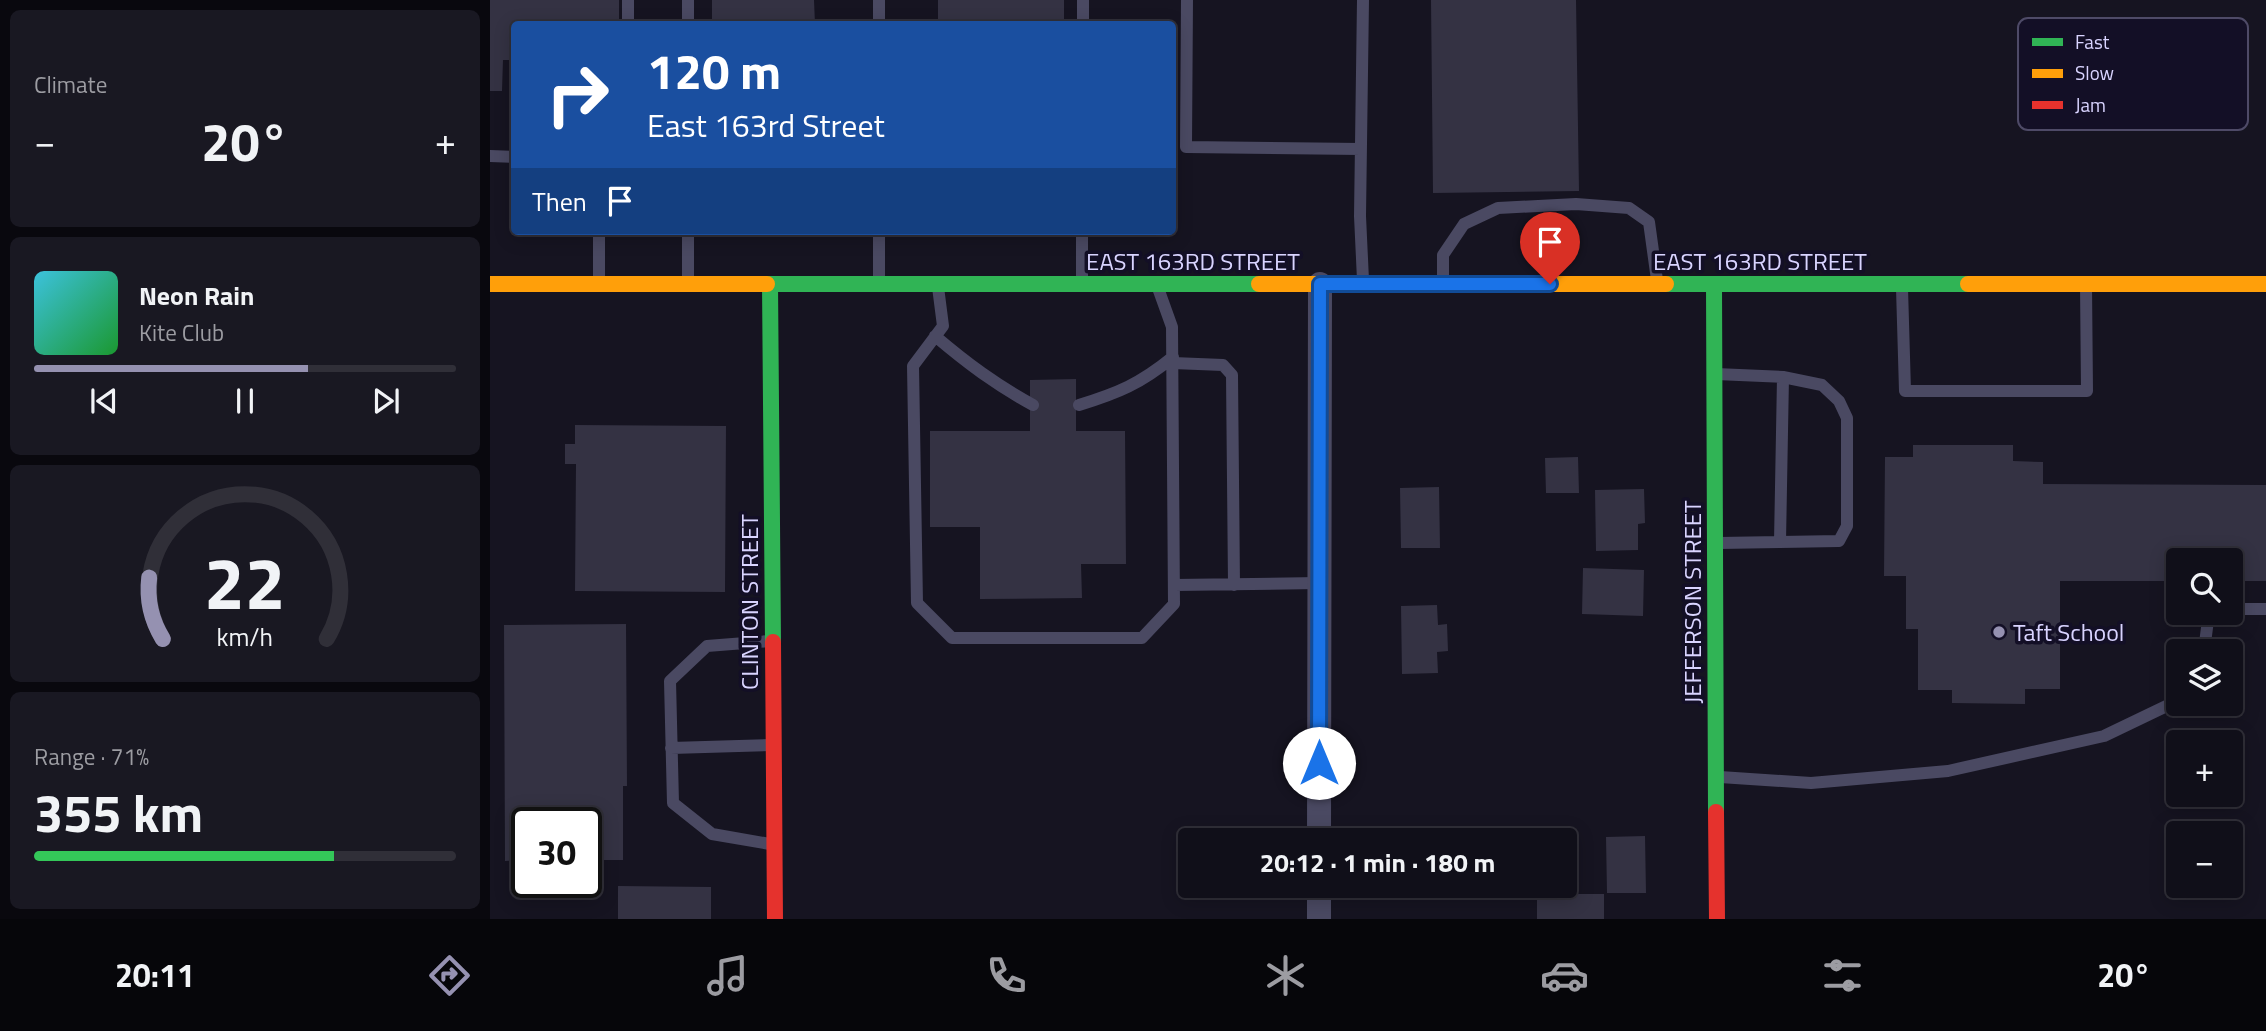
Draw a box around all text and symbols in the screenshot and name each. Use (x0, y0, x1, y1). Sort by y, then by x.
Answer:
legend (2018, 18, 2248, 130)
text: Fast (2075, 27, 2110, 56)
text: 120 m (647, 33, 781, 108)
icon: right (532, 49, 623, 140)
text: Slow (2075, 58, 2114, 87)
text: Climate (34, 67, 107, 102)
text: Jam (2075, 90, 2106, 119)
text: East 163rd Street (647, 101, 885, 149)
text: 20° (201, 102, 289, 181)
text: − (34, 112, 55, 170)
text: + (435, 112, 456, 170)
text: Then (532, 182, 587, 221)
icon: arrive (601, 182, 639, 220)
pin (1520, 212, 1580, 284)
icon: arrive (1531, 223, 1569, 261)
street label: EAST 163RD STREET (1086, 243, 1300, 279)
street label: EAST 163RD STREET (1653, 243, 1867, 279)
text: Neon Rain (139, 276, 254, 315)
text: Kite Club (139, 315, 224, 350)
icon: previous (85, 382, 123, 420)
icon: pause (226, 382, 264, 420)
icon: next (367, 382, 405, 420)
street label: JEFFERSON STREET (1674, 500, 1710, 704)
street label: CLINTON STREET (731, 514, 767, 690)
text: 22 (204, 528, 286, 638)
map controls (2166, 548, 2243, 898)
button: search (2166, 548, 2243, 625)
place label: Taft School (2013, 614, 2124, 650)
text: km/h (217, 618, 273, 656)
marker: Taft School (1991, 624, 2007, 640)
button: layers (2166, 639, 2243, 716)
position arrow (1282, 726, 1356, 800)
button: + (2166, 730, 2243, 807)
text: Range · 71% (34, 739, 149, 774)
text: 355 km (34, 773, 203, 852)
speed limit sign: 30 (511, 807, 602, 898)
button: − (2166, 821, 2243, 898)
text: 20:12 · 1 min · 180 m (1260, 843, 1495, 882)
text: 20:11 (115, 951, 195, 999)
icon: directions (425, 951, 474, 1000)
icon: music (703, 951, 752, 1000)
icon: phone (982, 951, 1031, 1000)
icon: climate (1261, 951, 1310, 1000)
icon: car (1540, 951, 1589, 1000)
icon: filters (1818, 951, 1867, 1000)
text: 20° (2097, 951, 2151, 999)

